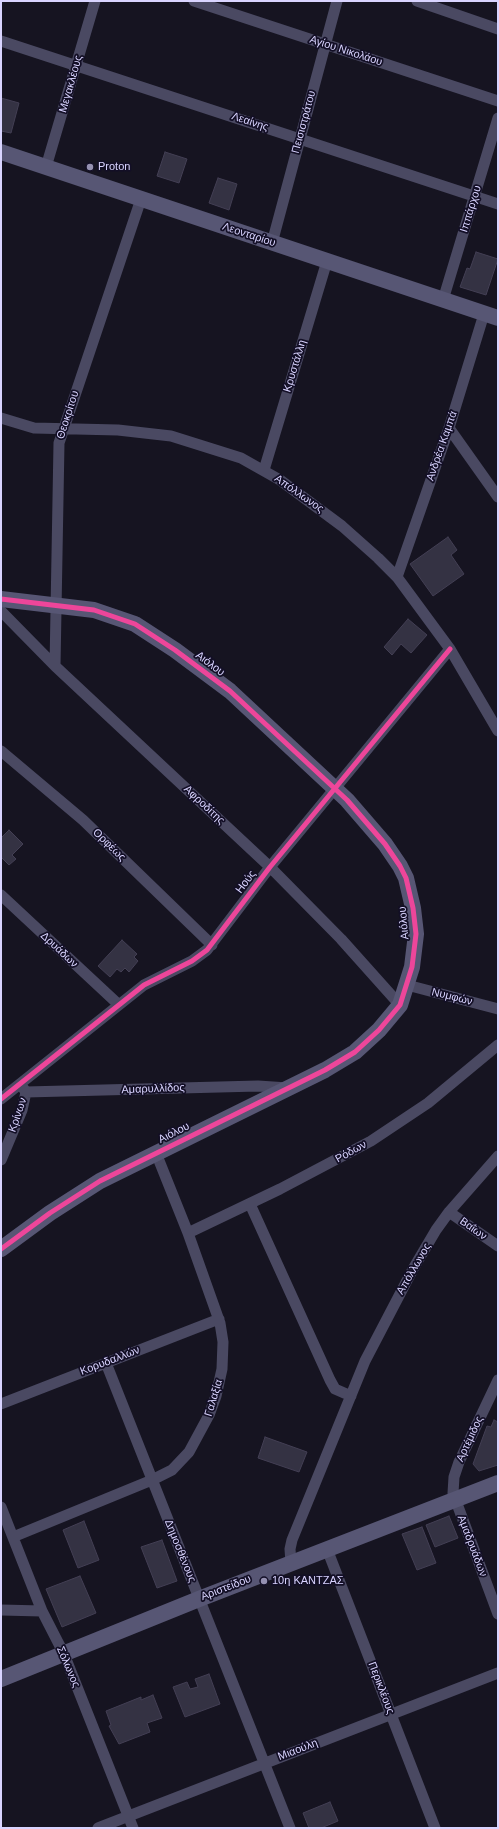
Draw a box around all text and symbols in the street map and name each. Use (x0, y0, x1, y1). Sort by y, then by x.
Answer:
street label: Αγίου Νικολάου (308, 33, 384, 69)
street label: Μεγακλέους (56, 54, 86, 114)
street label: Πεισιστράτου (289, 89, 319, 155)
street label: Λεαίνης (230, 110, 270, 134)
place label: Proton (98, 160, 130, 174)
marker: Proton (85, 162, 95, 172)
street label: Ιππάρχου (458, 184, 484, 234)
street label: Λεονταρίου (221, 220, 277, 250)
street label: Κρυστάλλη (281, 338, 309, 394)
street label: Θεοκρίτου (54, 389, 82, 441)
street label: Ανδρέα Καμπά (424, 409, 460, 483)
street label: Απόλλωνος (272, 472, 326, 516)
street label: Αιόλου (193, 649, 227, 679)
street label: Αφροδίτης (181, 783, 227, 827)
street label: Ορφέως (90, 826, 128, 864)
street label: Ηούς (233, 868, 259, 896)
street label: Αιόλου (396, 906, 412, 940)
street label: Δρυάδων (38, 929, 80, 971)
street label: Νυμφών (430, 986, 474, 1008)
street label: Αμαρυλλίδος (121, 1081, 185, 1097)
street label: Κρίνων (6, 1096, 30, 1134)
street label: Αιόλου (156, 1120, 192, 1146)
street label: Ρόδων (333, 1138, 369, 1166)
street label: Βαΐων (457, 1215, 489, 1243)
street label: Απόλλωνος (394, 1241, 434, 1297)
street label: Κορυδαλλών (78, 1344, 142, 1378)
street label: Γαλαξία (202, 1378, 226, 1418)
street label: Αρτέμιδος (454, 1414, 486, 1464)
street label: Αμαδρυάδων (454, 1513, 490, 1579)
street label: Δημοσθένους (161, 1518, 199, 1584)
street label: Αριστείδου (199, 1572, 253, 1604)
place label: 10η ΚΑΝΤΖΑΣ (272, 1574, 344, 1588)
marker: 10η ΚΑΝΤΖΑΣ (259, 1576, 269, 1586)
street label: Σόλωνος (53, 1644, 83, 1690)
street label: Περικλέους (365, 1660, 397, 1716)
street label: Μιαούλη (276, 1736, 320, 1764)

